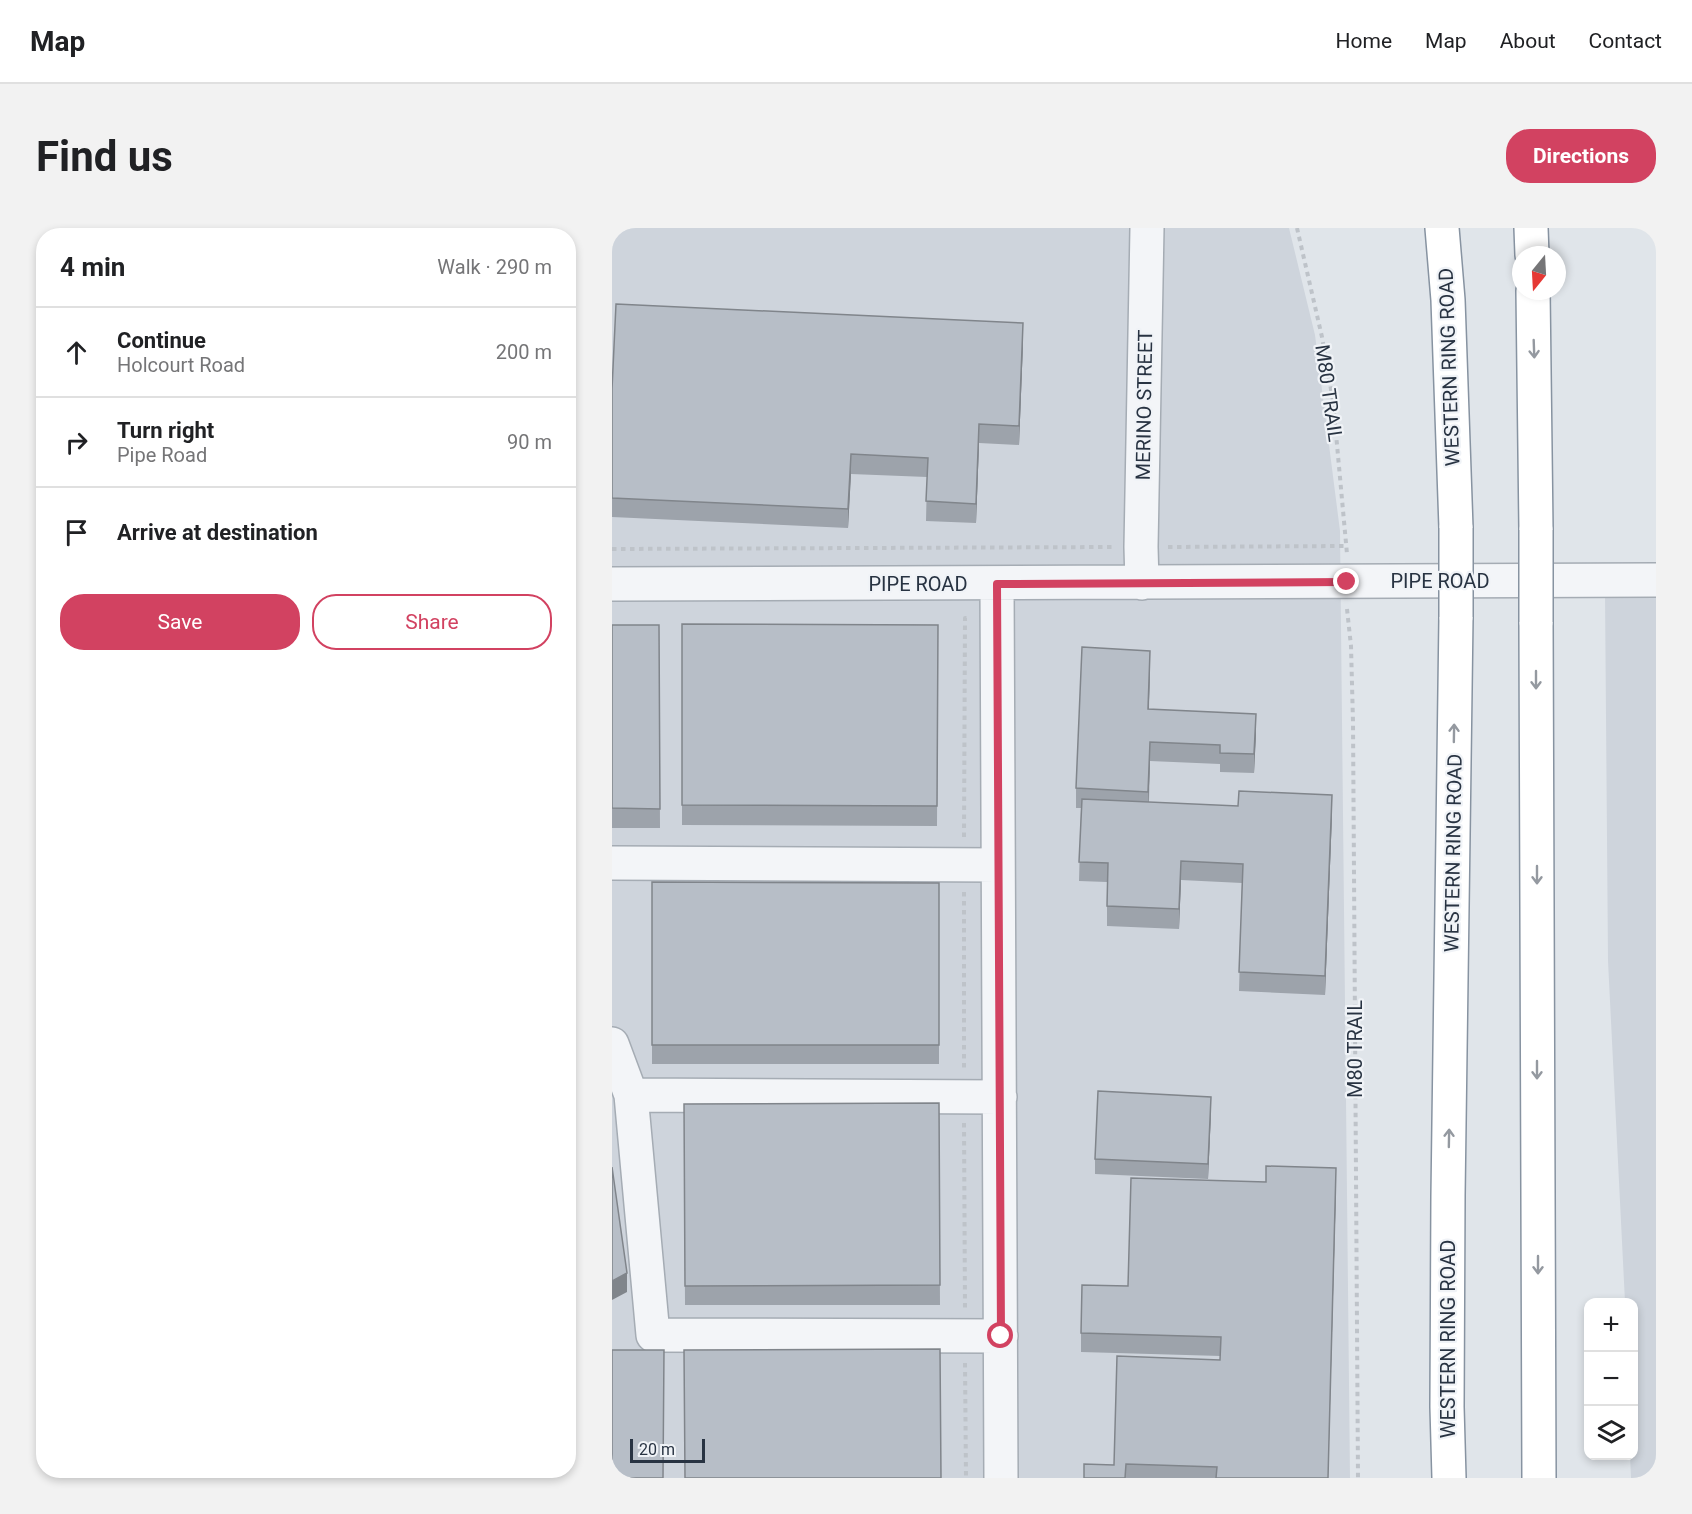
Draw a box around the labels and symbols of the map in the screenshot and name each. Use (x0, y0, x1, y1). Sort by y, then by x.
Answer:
north arrow (1512, 246, 1566, 300)
street label: WESTERN RING ROAD (1434, 267, 1464, 467)
street label: MERINO STREET (1131, 329, 1157, 480)
one-way arrow (1529, 339, 1540, 359)
street label: M80 TRAIL (1310, 343, 1348, 443)
route end (1333, 568, 1359, 594)
street label: PIPE ROAD (1390, 569, 1490, 593)
street label: PIPE ROAD (868, 572, 968, 596)
one-way arrow (1530, 670, 1542, 690)
one-way arrow (1448, 723, 1460, 743)
street label: WESTERN RING ROAD (1439, 754, 1467, 952)
one-way arrow (1531, 865, 1543, 885)
street label: M80 TRAIL (1343, 1000, 1367, 1098)
one-way arrow (1532, 1060, 1543, 1080)
one-way arrow (1443, 1128, 1455, 1148)
street label: WESTERN RING ROAD (1436, 1240, 1460, 1438)
one-way arrow (1532, 1255, 1544, 1275)
route start (987, 1322, 1013, 1348)
scale bar (630, 1436, 705, 1464)

